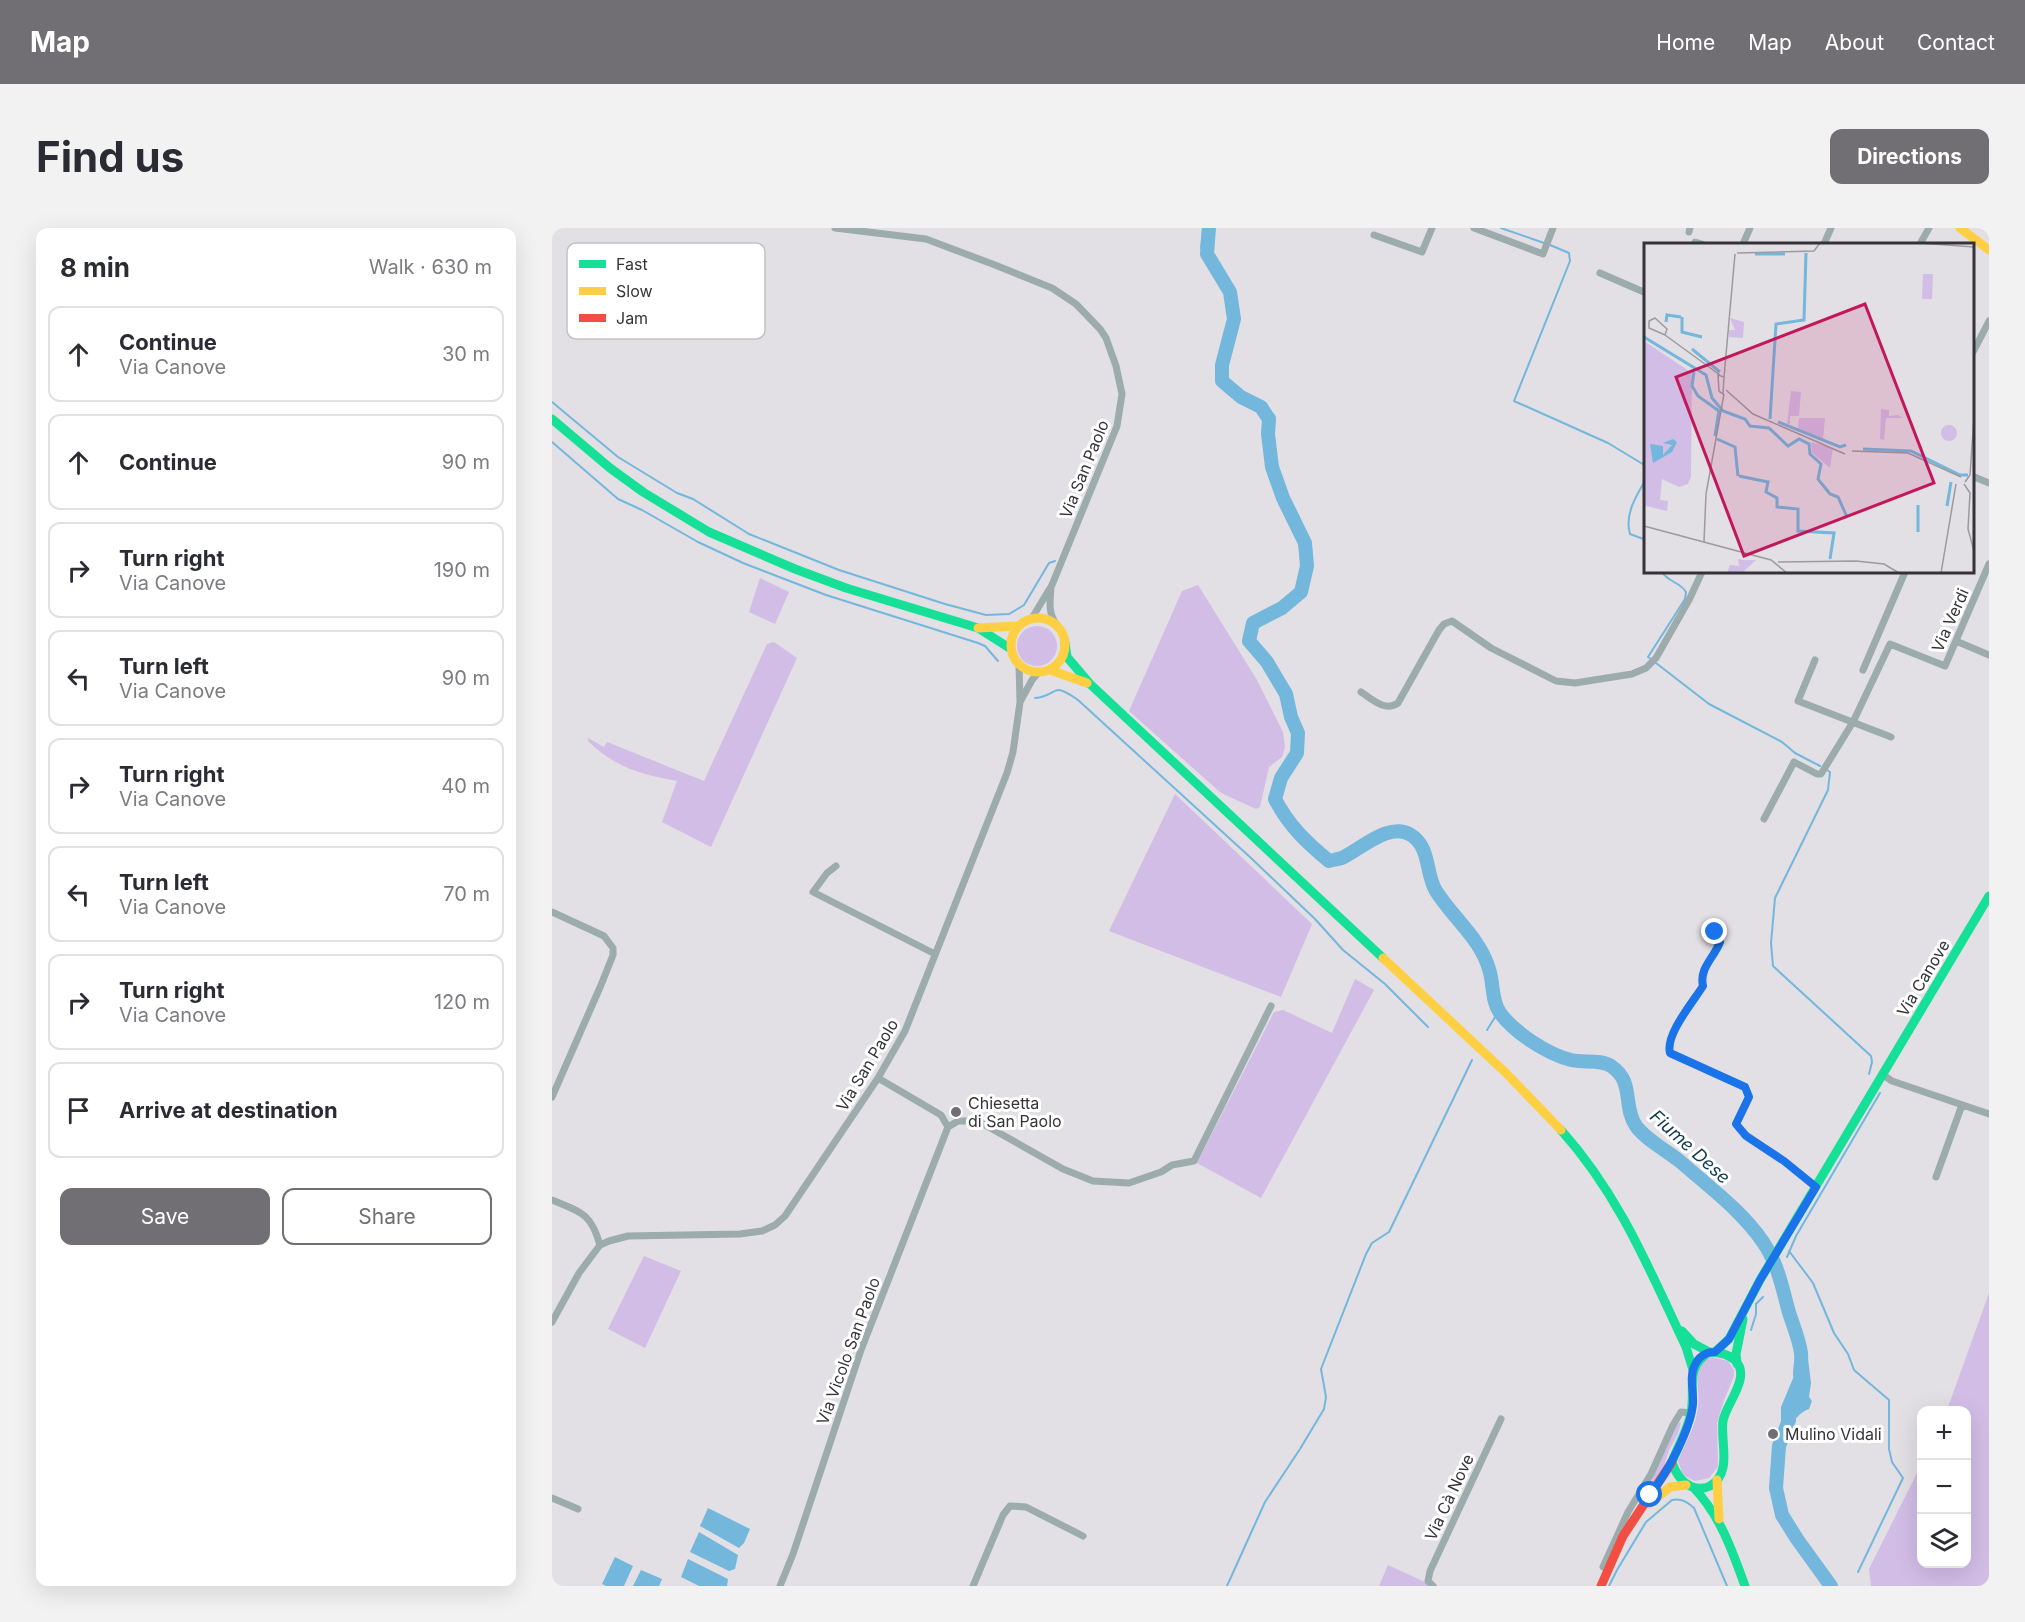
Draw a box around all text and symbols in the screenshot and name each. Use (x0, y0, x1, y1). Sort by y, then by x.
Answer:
text: Map (30, 25, 90, 59)
text: Home (1656, 30, 1715, 55)
text: Map (1748, 30, 1792, 55)
text: About (1825, 30, 1884, 55)
text: Contact (1917, 30, 1995, 55)
button: Directions (1830, 129, 1989, 184)
text: Find us (36, 131, 184, 182)
legend (567, 243, 765, 339)
inset map (1644, 243, 1974, 573)
text: 8 min (60, 252, 130, 283)
text: Fast (616, 254, 648, 274)
text: Walk · 630 m (369, 255, 492, 279)
text: Slow (616, 281, 653, 301)
text: Jam (616, 308, 648, 328)
text: Continue (119, 329, 217, 355)
icon: ahead (62, 338, 95, 371)
text: 30 m (442, 342, 490, 366)
text: Via Canove (119, 355, 226, 379)
street label: Via San Paolo (1055, 417, 1113, 521)
icon: ahead (62, 446, 95, 479)
text: Continue (119, 449, 217, 475)
text: 90 m (442, 450, 490, 474)
text: Turn right (119, 545, 225, 571)
icon: right (62, 554, 95, 587)
text: 190 m (434, 558, 490, 582)
text: Via Canove (119, 571, 226, 595)
street label: Via Verdi (1927, 585, 1973, 655)
text: Turn left (119, 653, 209, 679)
icon: left (62, 662, 95, 695)
text: 90 m (442, 666, 490, 690)
text: Via Canove (119, 679, 226, 703)
text: Turn right (119, 761, 225, 787)
icon: right (62, 770, 95, 803)
text: 40 m (441, 774, 490, 798)
text: Via Canove (119, 787, 226, 811)
text: Turn left (119, 869, 209, 895)
icon: left (62, 878, 95, 911)
text: 70 m (443, 882, 490, 906)
text: Via Canove (119, 895, 226, 919)
route end (1701, 918, 1727, 944)
street label: Via Canove (1892, 936, 1954, 1020)
text: Turn right (119, 977, 225, 1003)
icon: right (62, 986, 95, 1019)
text: 120 m (434, 990, 490, 1014)
text: Via Canove (119, 1003, 226, 1027)
street label: Via San Paolo (832, 1015, 902, 1115)
place label: Chiesetta di San Paolo (968, 1093, 1062, 1131)
icon: arrive (62, 1094, 95, 1127)
text: Arrive at destination (119, 1097, 338, 1123)
marker: Chiesetta di San Paolo (949, 1105, 963, 1119)
water label: Fiume Dese (1646, 1105, 1735, 1188)
button: Save (60, 1188, 270, 1245)
button: Share (282, 1188, 492, 1245)
street label: Via Vicolo San Paolo (812, 1275, 884, 1427)
map controls (1917, 1406, 1971, 1568)
button: + (1917, 1406, 1971, 1460)
place label: Mulino Vidali (1785, 1424, 1882, 1444)
marker: Mulino Vidali (1766, 1427, 1780, 1441)
street label: Via Cà Nove (1420, 1451, 1478, 1543)
button: − (1917, 1460, 1971, 1514)
route start (1636, 1481, 1662, 1507)
button: layers (1917, 1514, 1971, 1568)

